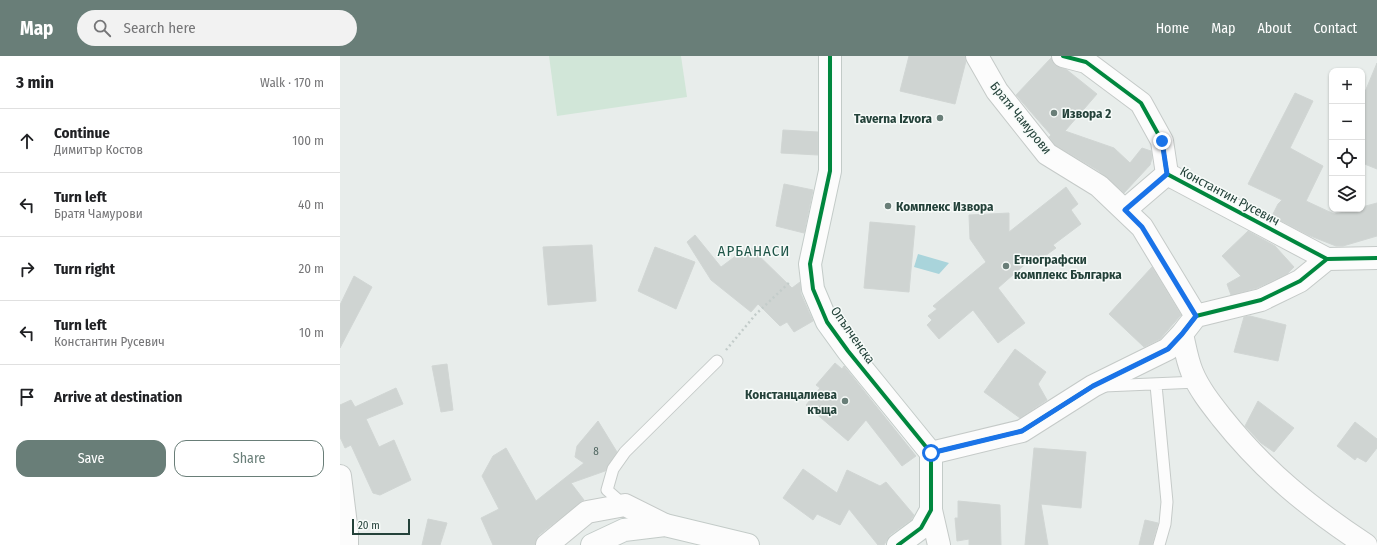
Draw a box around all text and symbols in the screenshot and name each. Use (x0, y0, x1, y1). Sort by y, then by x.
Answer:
search box (77, 10, 357, 46)
text: Map (20, 17, 53, 40)
icon: search (91, 17, 113, 39)
text: Search here (123, 19, 196, 37)
text: Home (1156, 20, 1189, 37)
text: Map (1211, 20, 1235, 37)
text: About (1257, 20, 1292, 37)
text: Contact (1314, 20, 1357, 37)
map controls (1329, 68, 1365, 212)
button: + (1329, 68, 1365, 104)
text: 3 min (16, 72, 54, 93)
text: Walk · 170 m (260, 75, 324, 90)
street label: Братя Чамурови (987, 79, 1055, 157)
button: − (1329, 104, 1365, 140)
place label: Извора 2 (1062, 106, 1111, 121)
marker: Извора 2 (1049, 108, 1059, 118)
place label: Taverna Izvora (854, 111, 933, 126)
marker: Taverna Izvora (935, 113, 945, 123)
text: Continue (54, 124, 110, 142)
icon: ahead (16, 130, 38, 152)
route end (1153, 132, 1171, 150)
text: 100 m (292, 133, 324, 148)
button: locate (1329, 140, 1365, 176)
text: Димитър Костов (54, 142, 143, 157)
street label: Константин Русевич (1178, 163, 1282, 229)
button: layers (1329, 176, 1365, 212)
text: Turn left (54, 188, 107, 206)
icon: left (16, 194, 38, 216)
text: 40 m (298, 197, 324, 212)
place label: Комплекс Извора (896, 199, 994, 214)
marker: Комплекс Извора (883, 201, 893, 211)
text: Братя Чамурови (54, 206, 143, 221)
district label: АРБАНАСИ (718, 242, 790, 260)
place label: Етнографски комплекс Българка (1014, 252, 1122, 282)
icon: right (16, 258, 38, 280)
text: Turn right (54, 260, 115, 278)
text: 20 m (298, 261, 324, 276)
marker: Етнографски комплекс Българка (1001, 261, 1011, 271)
street label: Опълченска (828, 304, 878, 366)
text: Turn left (54, 316, 107, 334)
icon: left (16, 322, 38, 344)
text: 10 m (299, 325, 324, 340)
text: Константин Русевич (54, 334, 165, 349)
icon: arrive (16, 386, 38, 408)
place label: Констанцалиева къща (745, 387, 838, 417)
text: Arrive at destination (54, 388, 182, 406)
marker: Констанцалиева къща (840, 396, 850, 406)
button: Save (16, 440, 166, 477)
button: Share (174, 440, 324, 477)
route start (922, 444, 940, 462)
house number: 8 (593, 445, 599, 458)
scale bar (352, 517, 410, 536)
text: 20 m (358, 519, 380, 532)

